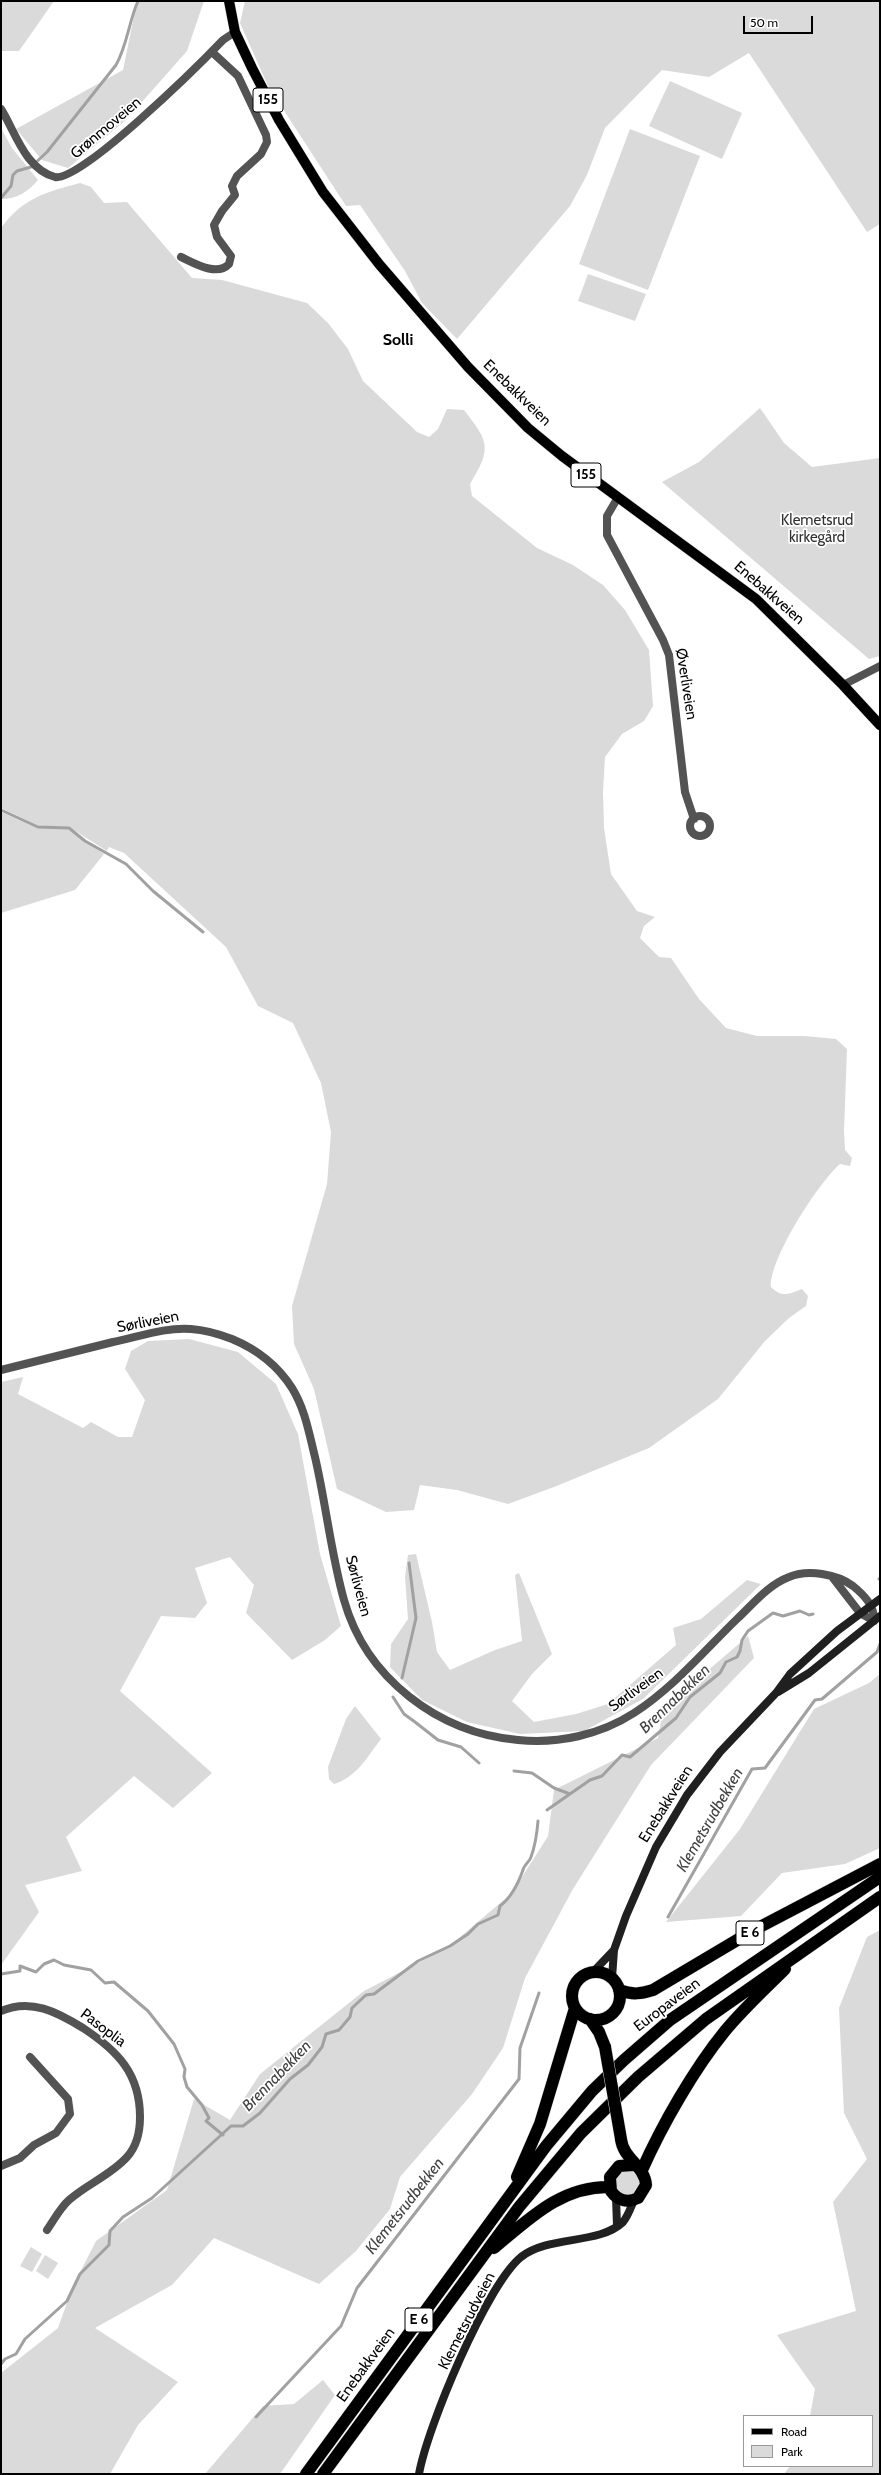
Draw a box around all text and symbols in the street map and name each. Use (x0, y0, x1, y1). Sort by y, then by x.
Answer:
scale bar (745, 8, 815, 34)
text: 50 m (750, 15, 778, 30)
road number: 155 (253, 88, 283, 112)
street label: Grønmoveien (67, 93, 145, 163)
district label: Solli (383, 330, 413, 350)
street label: Enebakkveien (479, 356, 555, 430)
road number: 155 (571, 463, 601, 487)
park label: Klemetsrud kirkegård (781, 512, 853, 547)
street label: Enebakkveien (730, 558, 808, 628)
street label: Øverliveien (671, 647, 701, 721)
street label: Sørliveien (116, 1307, 180, 1337)
street label: Sørliveien (341, 1553, 375, 1619)
water label: Brennabekken (636, 1661, 714, 1737)
street label: Sørliveien (605, 1664, 667, 1716)
street label: Enebakkveien (635, 1762, 697, 1846)
water label: Klemetsrudbekken (673, 1765, 747, 1875)
road number: E 6 (736, 1921, 764, 1945)
street label: Europaveien (630, 1974, 704, 2036)
street label: Pasoplia (77, 2005, 129, 2051)
water label: Brennabekken (239, 2037, 315, 2115)
water label: Klemetsrudbekken (362, 2154, 448, 2258)
street label: Klemetsrudveien (435, 2269, 499, 2373)
road number: E 6 (405, 2308, 433, 2332)
street label: Enebakkveien (333, 2324, 399, 2406)
legend (743, 2415, 873, 2467)
text: Road (781, 2424, 807, 2439)
text: Park (781, 2444, 803, 2459)

